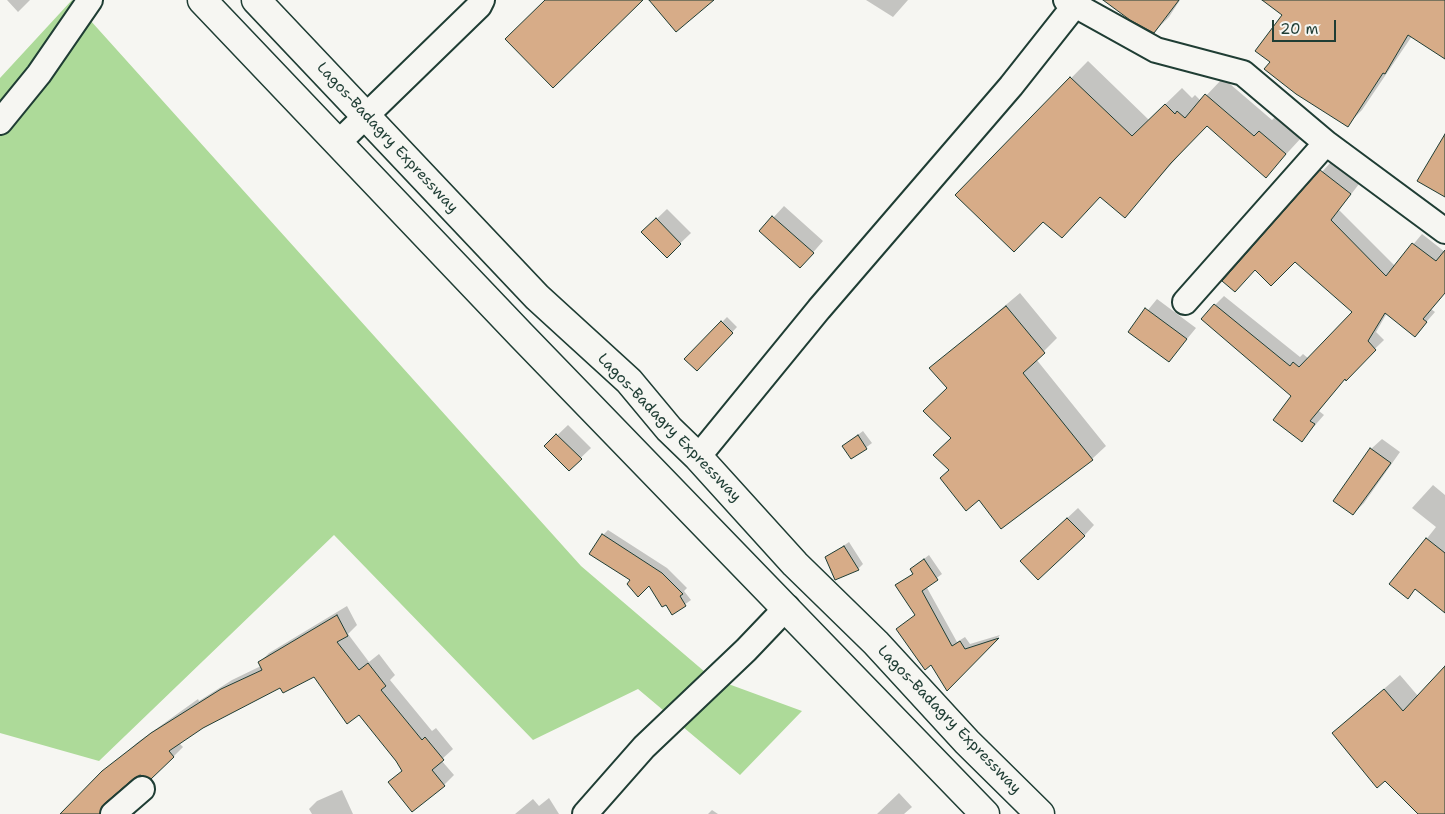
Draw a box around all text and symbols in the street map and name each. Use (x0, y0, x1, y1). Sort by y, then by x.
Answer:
scale bar (1275, 10, 1339, 42)
text: 20 m (1280, 19, 1319, 39)
street label: Lagos-Badagry Expressway (313, 59, 461, 217)
street label: Lagos-Badagry Expressway (593, 350, 745, 506)
street label: Lagos-Badagry Expressway (873, 642, 1025, 798)

